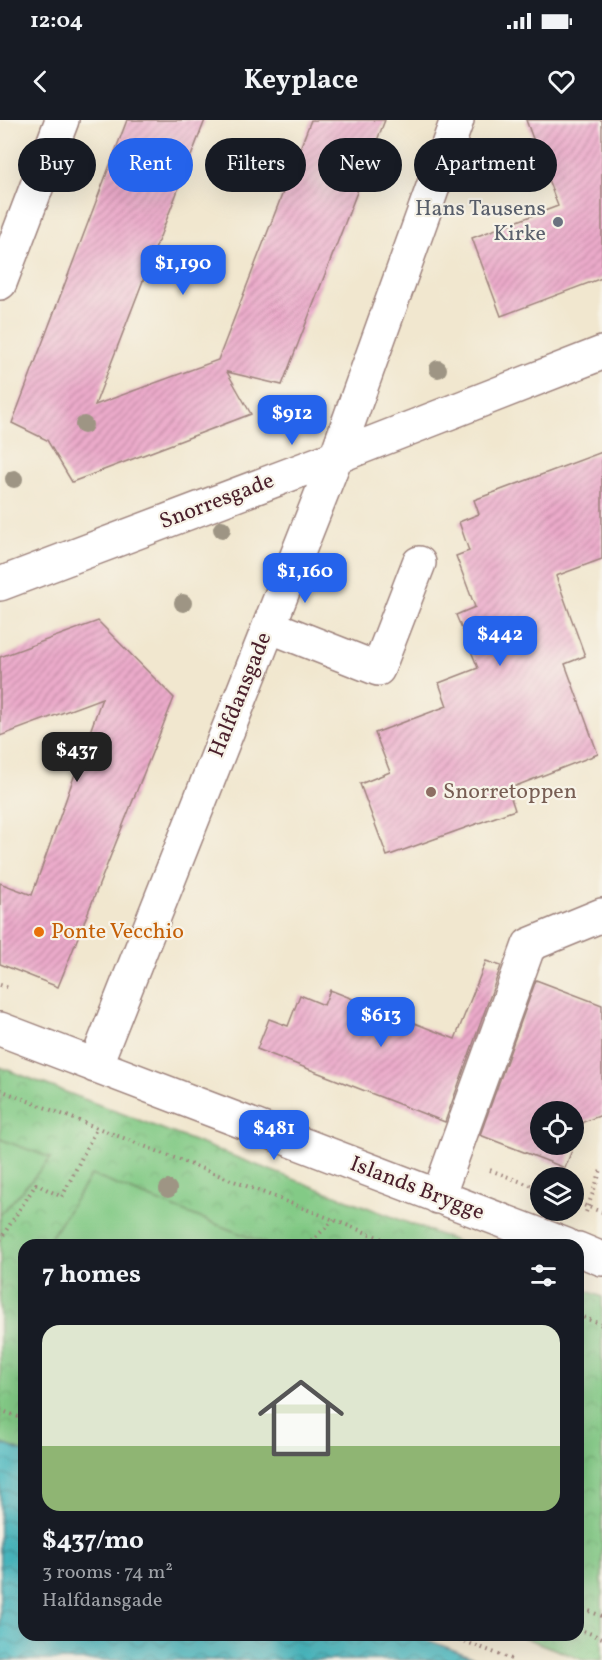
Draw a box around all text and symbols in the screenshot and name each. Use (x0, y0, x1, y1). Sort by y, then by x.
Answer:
text: 12:04 (30, 6, 83, 37)
text: Keyplace (244, 62, 358, 100)
icon: back (24, 65, 57, 98)
icon: heart (545, 65, 578, 98)
chip: Buy (18, 138, 96, 192)
chip: Rent (108, 138, 193, 192)
chip: Filters (205, 138, 306, 192)
chip: New (318, 138, 402, 192)
chip: Apartment (414, 138, 557, 192)
place label: Hans Tausens Kirke (415, 194, 546, 250)
marker: Hans Tausens Kirke (551, 215, 565, 229)
pin: $1,190 (134, 245, 232, 296)
text: $1,190 (155, 250, 211, 278)
pin: $912 (256, 395, 328, 446)
text: $912 (272, 400, 312, 428)
street label: Snorresgade (155, 466, 279, 538)
pin: $1,160 (256, 553, 354, 604)
text: $1,160 (277, 558, 333, 586)
pin: $442 (464, 616, 536, 667)
text: $442 (477, 621, 523, 649)
street label: Halfdansgade (202, 628, 280, 762)
pin: $437 (41, 732, 113, 783)
text: $437 (56, 737, 98, 765)
place label: Snorretoppen (443, 777, 577, 808)
marker: Snorretoppen (424, 785, 438, 799)
place label: Ponte Vecchio (51, 917, 184, 948)
marker: Ponte Vecchio (32, 925, 46, 939)
pin: $613 (345, 997, 417, 1048)
text: $613 (361, 1002, 401, 1030)
map controls (530, 1101, 584, 1221)
button: locate (530, 1101, 584, 1155)
pin: $481 (238, 1110, 310, 1161)
text: $481 (253, 1115, 295, 1143)
street label: Islands Brygge (345, 1149, 489, 1229)
button: layers (530, 1167, 584, 1221)
text: 7 homes (42, 1257, 141, 1293)
icon: filters (527, 1259, 560, 1292)
icon: home (247, 1364, 355, 1472)
text: $437/mo (42, 1523, 144, 1559)
text: 3 rooms · 74 m² (42, 1559, 173, 1587)
text: Halfdansgade (42, 1587, 163, 1615)

